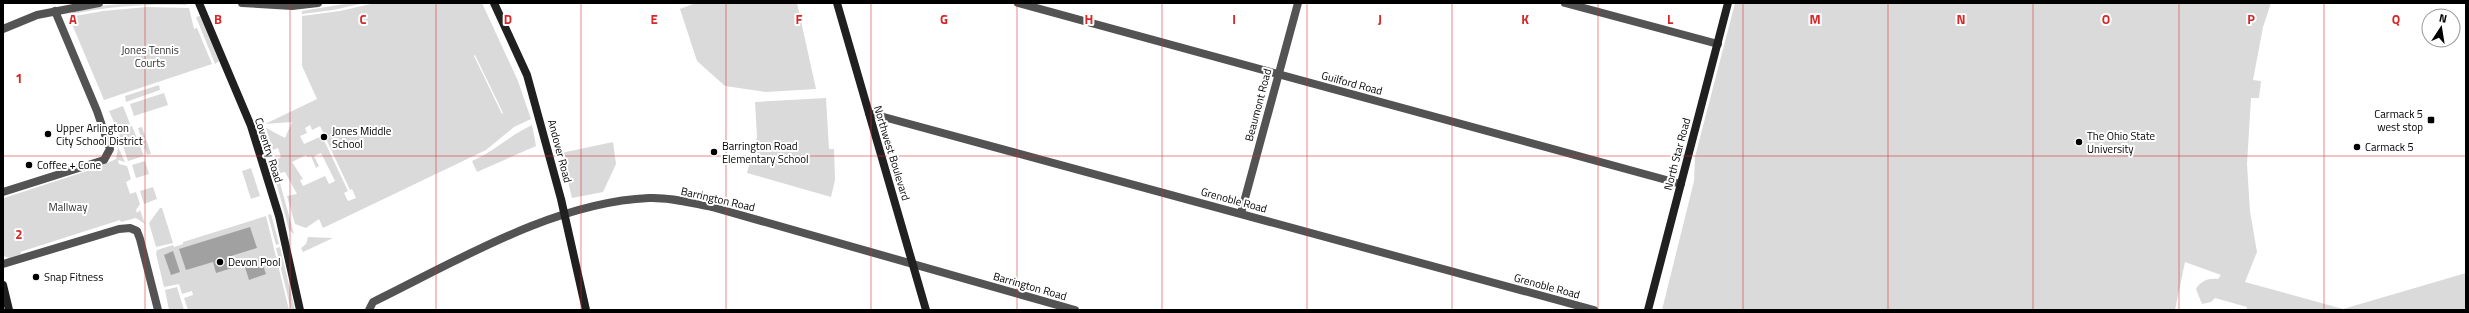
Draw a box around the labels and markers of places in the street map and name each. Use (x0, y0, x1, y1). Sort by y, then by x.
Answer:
place label: Carmack 5 west stop (2374, 106, 2423, 135)
marker: Carmack 5 west stop (2426, 115, 2436, 125)
place label: Upper Arlington City School District (56, 120, 143, 149)
place label: Jones Middle School (332, 123, 392, 152)
place label: The Ohio State University (2087, 128, 2156, 157)
marker: Upper Arlington City School District (43, 129, 53, 139)
marker: Jones Middle School (319, 132, 329, 142)
marker: The Ohio State University (2074, 137, 2084, 147)
place label: Barrington Road Elementary School (722, 138, 809, 167)
place label: Carmack 5 (2365, 139, 2414, 155)
marker: Carmack 5 (2352, 142, 2362, 152)
marker: Barrington Road Elementary School (709, 147, 719, 157)
place label: Coffee + Cone (37, 157, 102, 173)
marker: Coffee + Cone (24, 160, 34, 170)
place label: Devon Pool (228, 254, 281, 270)
marker: Devon Pool (215, 257, 225, 267)
place label: Snap Fitness (44, 269, 103, 285)
marker: Snap Fitness (31, 272, 41, 282)

